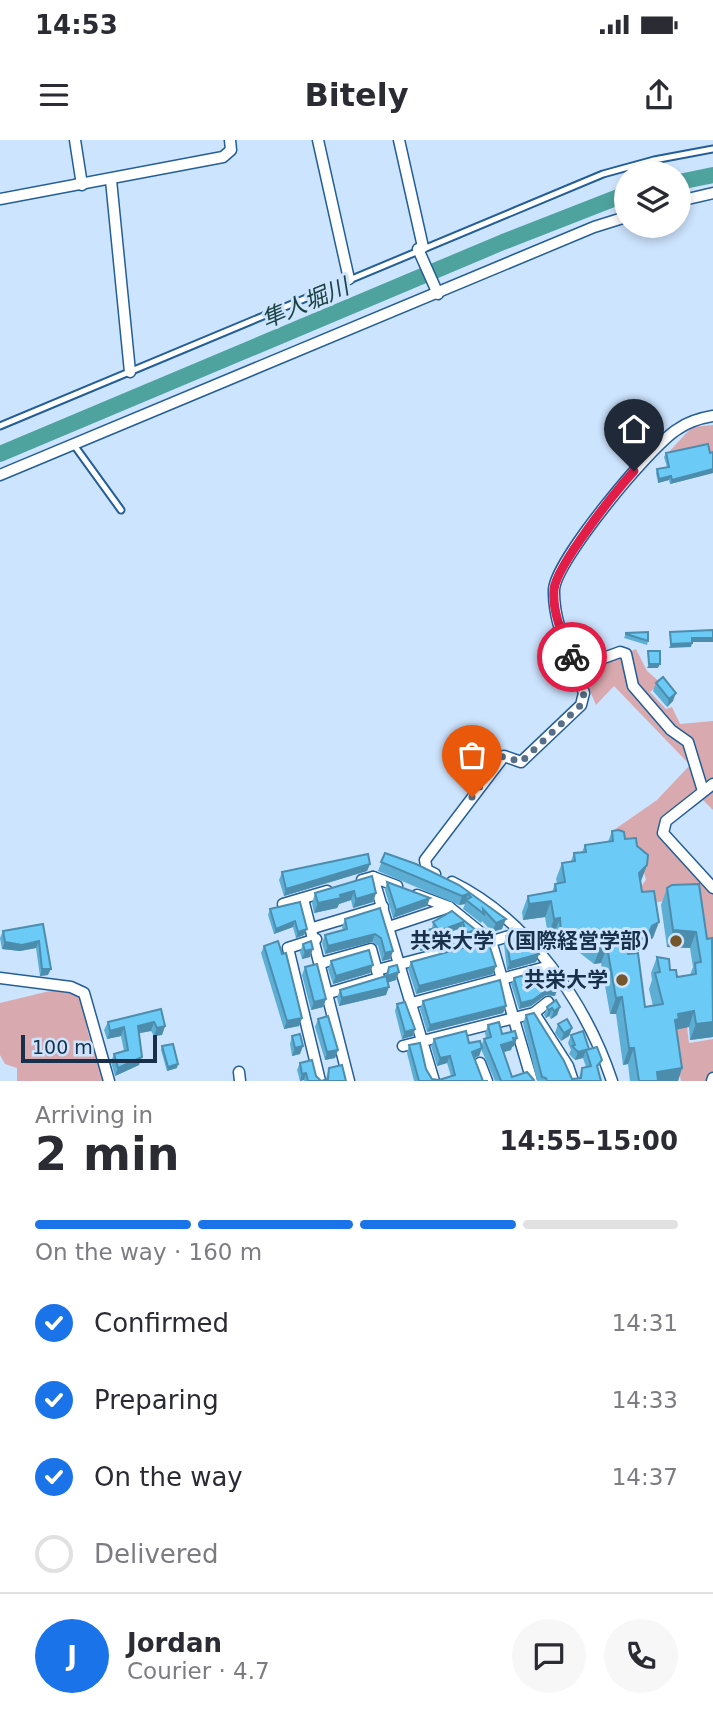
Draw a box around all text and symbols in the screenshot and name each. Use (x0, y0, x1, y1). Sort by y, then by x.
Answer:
text: 14:53 (35, 10, 118, 40)
icon: menu (35, 76, 73, 114)
text: Bitely (304, 76, 409, 114)
icon: share (640, 76, 678, 114)
map controls (614, 161, 691, 238)
button: layers (614, 161, 691, 238)
water label: 隼人堀川 (258, 272, 355, 333)
pin (604, 399, 664, 471)
icon: home (615, 410, 653, 448)
courier (537, 622, 607, 692)
icon: bike (553, 638, 591, 676)
pin (442, 725, 502, 797)
icon: bag (453, 736, 491, 774)
place label: 共栄大学（国際経営学部） (410, 929, 662, 953)
marker: 共栄大学（国際経営学部） (668, 933, 684, 949)
place label: 共栄大学 (524, 968, 608, 992)
marker: 共栄大学 (614, 972, 630, 988)
scale bar (21, 1032, 158, 1064)
text: 100 m (32, 1036, 93, 1058)
text: Arriving in (35, 1102, 153, 1128)
text: 14:55–15:00 (499, 1126, 678, 1156)
text: 2 min (35, 1127, 179, 1181)
text: On the way · 160 m (35, 1239, 262, 1265)
icon: check (35, 1304, 73, 1342)
text: Confirmed (94, 1308, 229, 1338)
text: 14:31 (612, 1310, 678, 1336)
icon: check (35, 1381, 73, 1419)
text: Preparing (94, 1385, 219, 1415)
text: 14:33 (612, 1387, 678, 1413)
icon: check (35, 1458, 73, 1496)
text: On the way (94, 1462, 243, 1492)
text: 14:37 (612, 1464, 678, 1490)
text: Delivered (94, 1539, 218, 1569)
button: chat (512, 1619, 586, 1693)
button: phone (604, 1619, 678, 1693)
text: Jordan (127, 1628, 222, 1658)
text: J (67, 1641, 77, 1671)
text: Courier · 4.7 (127, 1658, 270, 1684)

